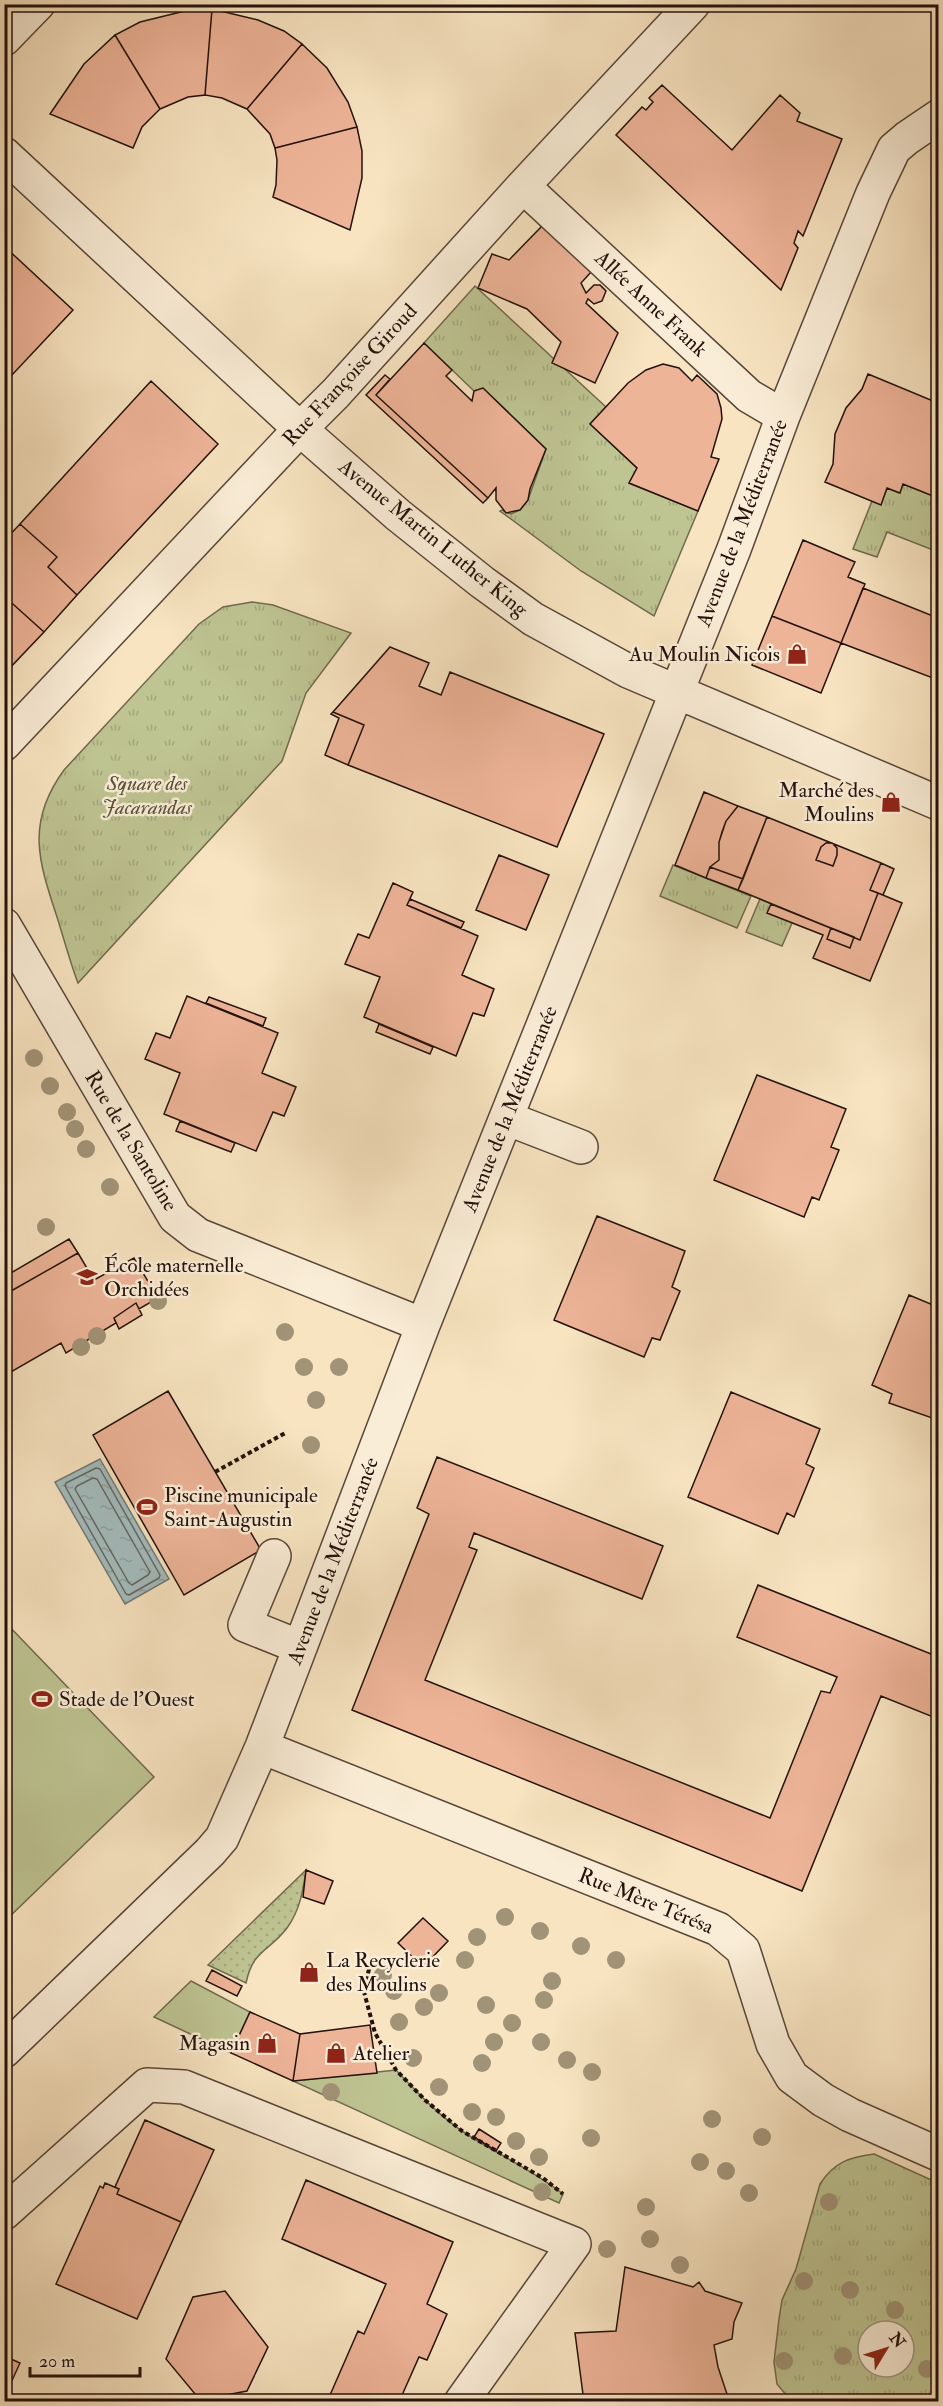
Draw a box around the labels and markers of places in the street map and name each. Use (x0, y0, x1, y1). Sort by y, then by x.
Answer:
place label: Au Moulin Nicois (628, 641, 780, 668)
shop icon: Au Moulin Nicois (785, 642, 809, 666)
place label: Marché des Moulins (778, 777, 874, 828)
shop icon: Marché des Moulins (879, 790, 903, 814)
place label: École maternelle Orchidées (104, 1252, 244, 1303)
school or university icon: École maternelle Orchidées (75, 1265, 99, 1289)
place label: Piscine municipale Saint-Augustin (164, 1482, 318, 1533)
sports icon: Piscine municipale Saint-Augustin (135, 1495, 159, 1519)
place label: Stade de l'Ouest (59, 1686, 195, 1713)
sports icon: Stade de l'Ouest (30, 1687, 54, 1711)
place label: La Recyclerie des Moulins (326, 1947, 440, 1998)
shop icon: La Recyclerie des Moulins (297, 1960, 321, 1984)
place label: Magasin (179, 2030, 250, 2057)
shop icon: Magasin (255, 2031, 279, 2055)
place label: Atelier (352, 2040, 410, 2067)
shop icon: Atelier (324, 2041, 348, 2065)

